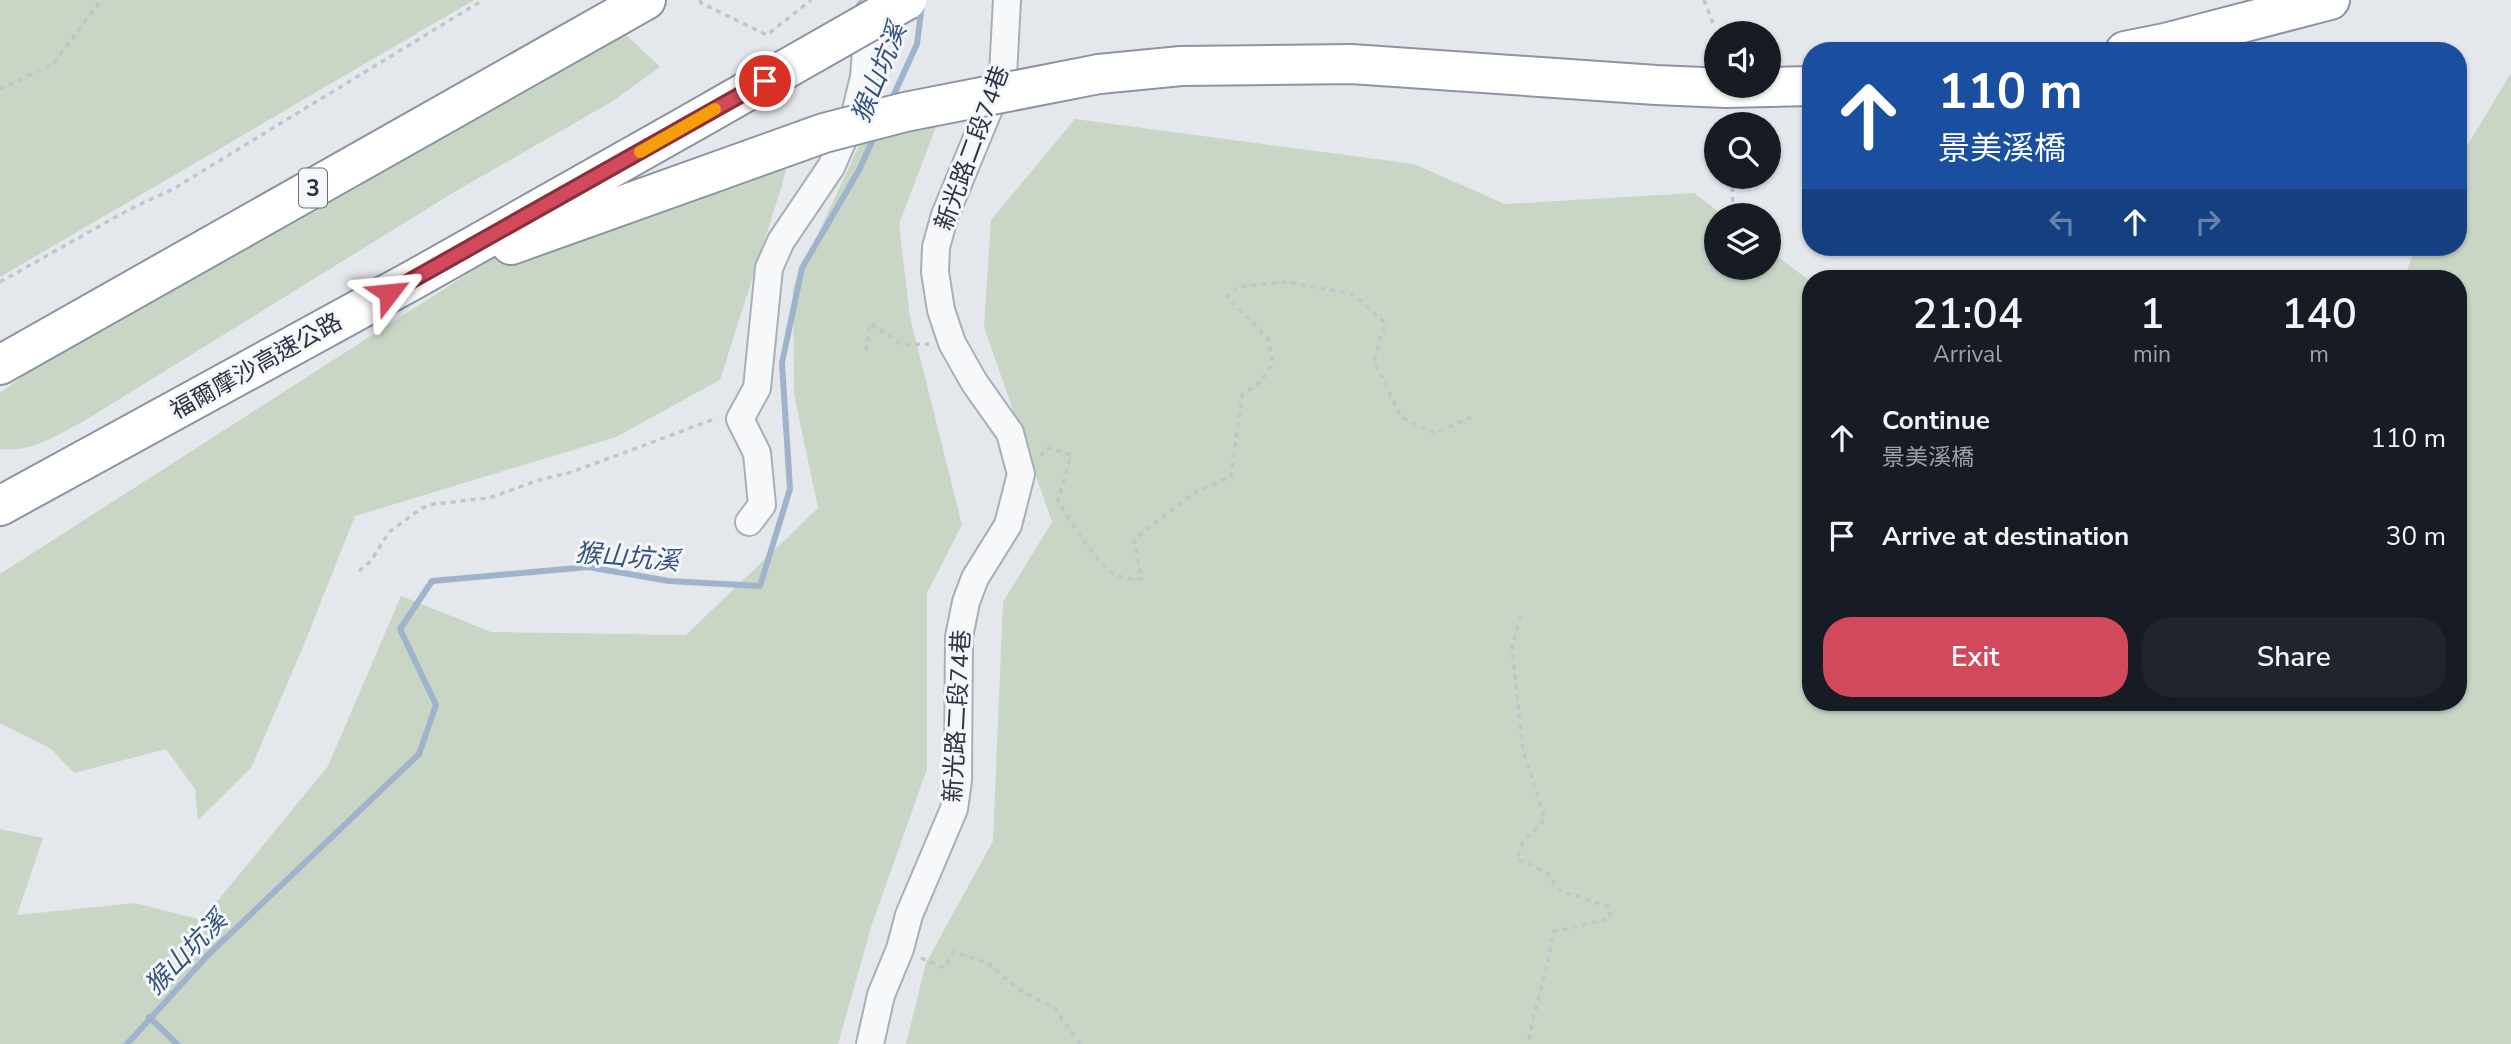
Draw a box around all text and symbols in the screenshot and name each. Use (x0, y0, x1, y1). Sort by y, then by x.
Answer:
water label: 猴山坑溪 (843, 15, 916, 128)
map controls (1704, 21, 1781, 280)
button: sound (1704, 21, 1781, 98)
pin (735, 51, 795, 111)
text: 110 m (1938, 58, 2082, 125)
street label: 新光路二段74巷 (927, 61, 1017, 235)
icon: arrive (746, 62, 784, 100)
icon: ahead (1823, 70, 1914, 161)
button: search (1704, 112, 1781, 189)
text: 景美溪橋 (1938, 127, 2066, 170)
road number: 3 (299, 168, 327, 208)
button: layers (1704, 203, 1781, 280)
icon: left (2043, 203, 2081, 241)
icon: ahead (2116, 203, 2154, 241)
icon: right (2189, 203, 2227, 241)
position arrow (352, 256, 426, 330)
text: 21:04 (1912, 286, 2023, 343)
text: 1 (2139, 286, 2165, 343)
text: 140 (2281, 286, 2357, 343)
street label: 福爾摩沙高速公路 (164, 305, 348, 427)
text: Arrival (1933, 339, 2002, 370)
text: min (2133, 339, 2171, 370)
text: m (2309, 339, 2329, 370)
text: Continue (1882, 403, 1990, 438)
icon: ahead (1823, 419, 1861, 457)
text: 110 m (2370, 421, 2446, 456)
text: 景美溪橋 (1882, 442, 1974, 473)
icon: arrive (1823, 517, 1861, 555)
text: Arrive at destination (1882, 519, 2129, 554)
text: 30 m (2386, 519, 2446, 554)
water label: 猴山坑溪 (574, 535, 684, 579)
button: Exit (1823, 617, 2128, 697)
button: Share (2142, 617, 2446, 697)
street label: 新光路二段74巷 (936, 629, 978, 803)
water label: 猴山坑溪 (137, 901, 237, 1003)

